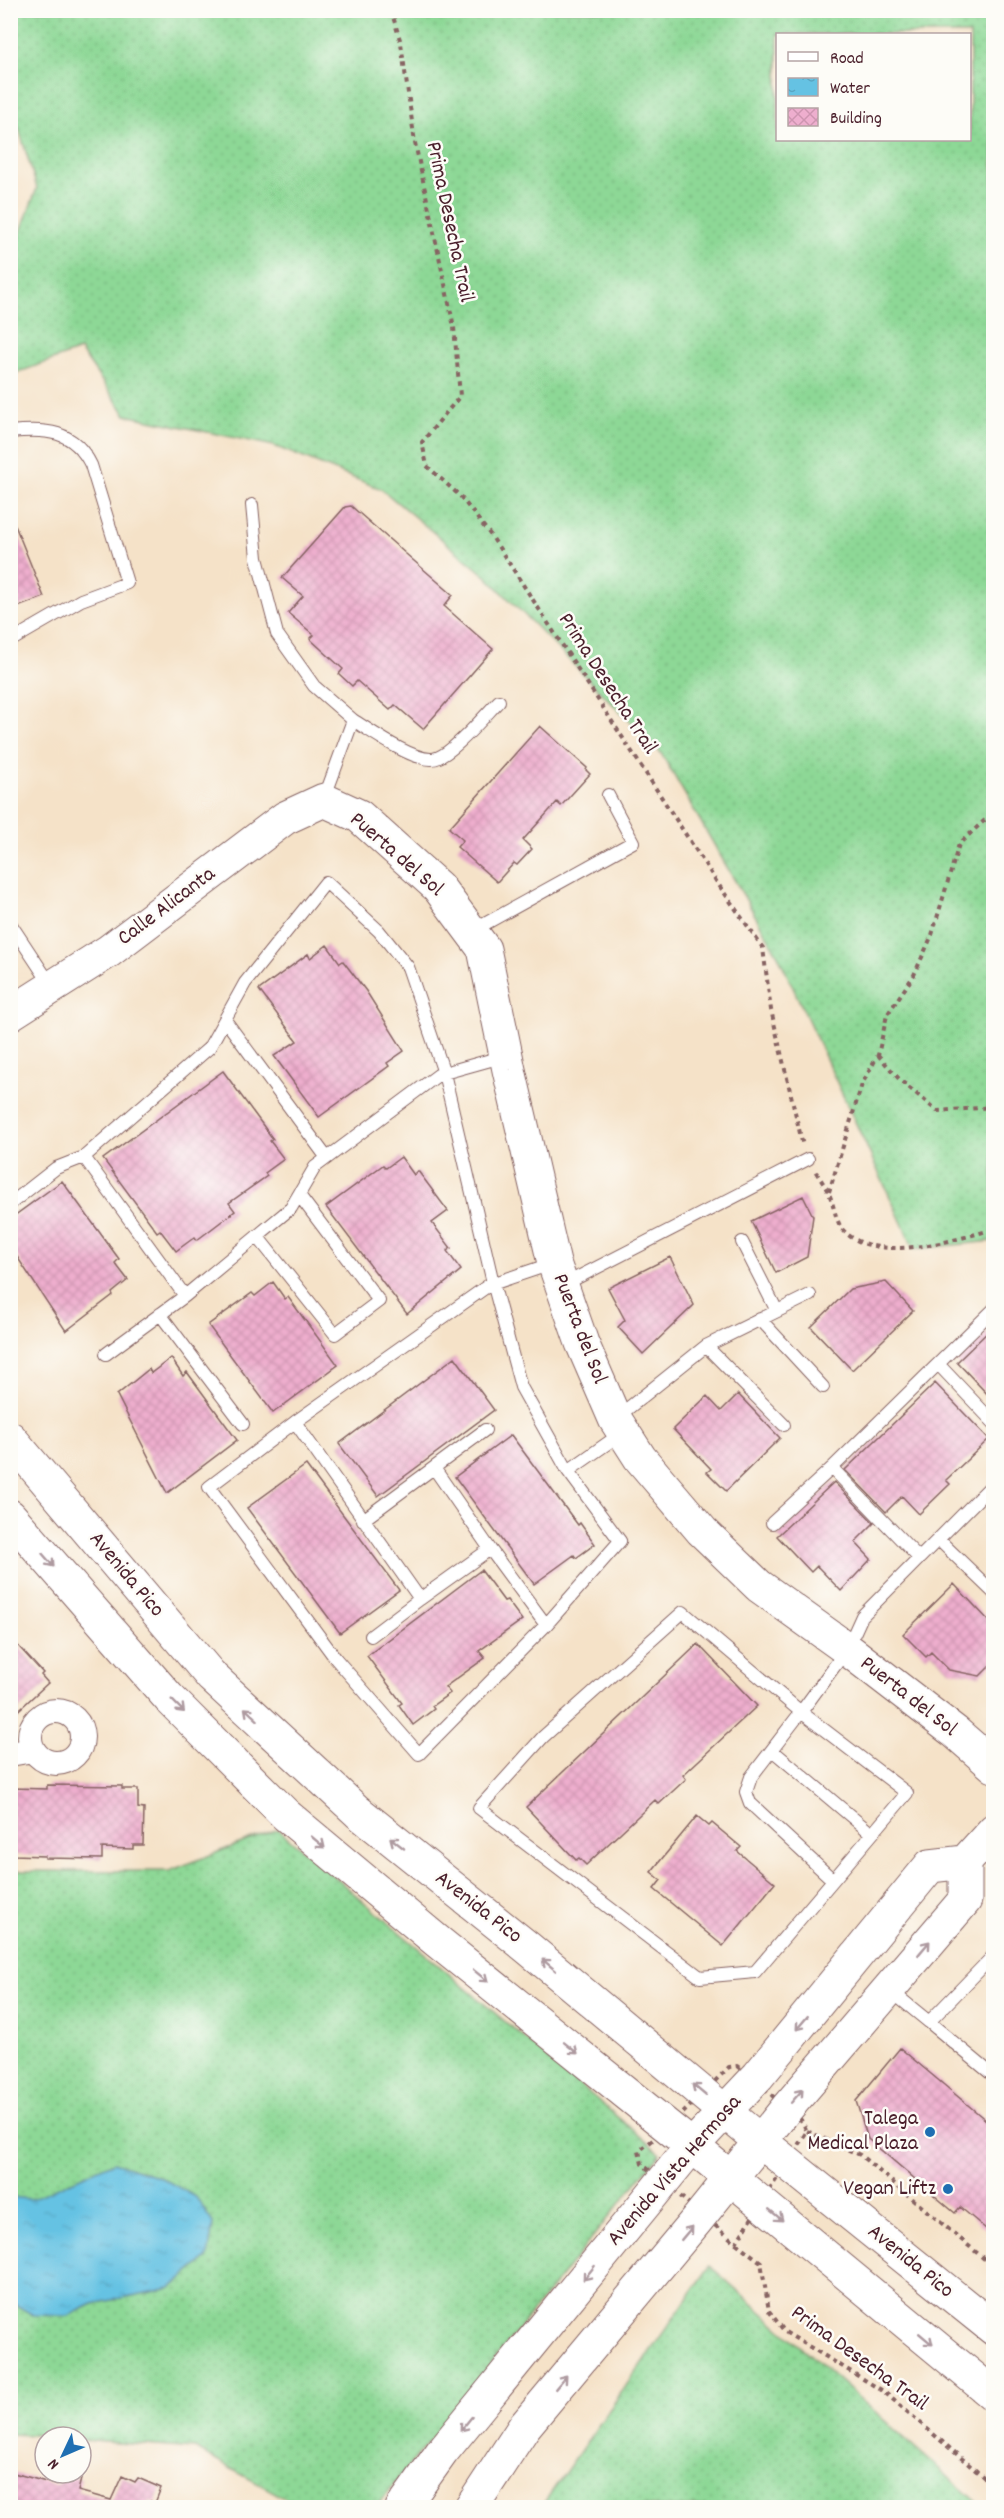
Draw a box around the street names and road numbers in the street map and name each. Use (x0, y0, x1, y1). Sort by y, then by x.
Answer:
street label: Prima Desecha Trail (417, 139, 481, 305)
street label: Prima Desecha Trail (549, 607, 665, 761)
street label: Puerta del Sol (342, 805, 450, 905)
street label: Calle Alicanta (112, 859, 223, 954)
street label: Puerta del Sol (544, 1269, 614, 1389)
street label: Avenida Pico (81, 1525, 171, 1625)
street label: Puerta del Sol (853, 1649, 963, 1745)
street label: Avenida Pico (428, 1864, 528, 1952)
street label: Avenida Vista Hermosa (600, 2088, 750, 2253)
street label: Avenida Pico (860, 2217, 960, 2307)
street label: Prima Desecha Trail (784, 2298, 934, 2420)

